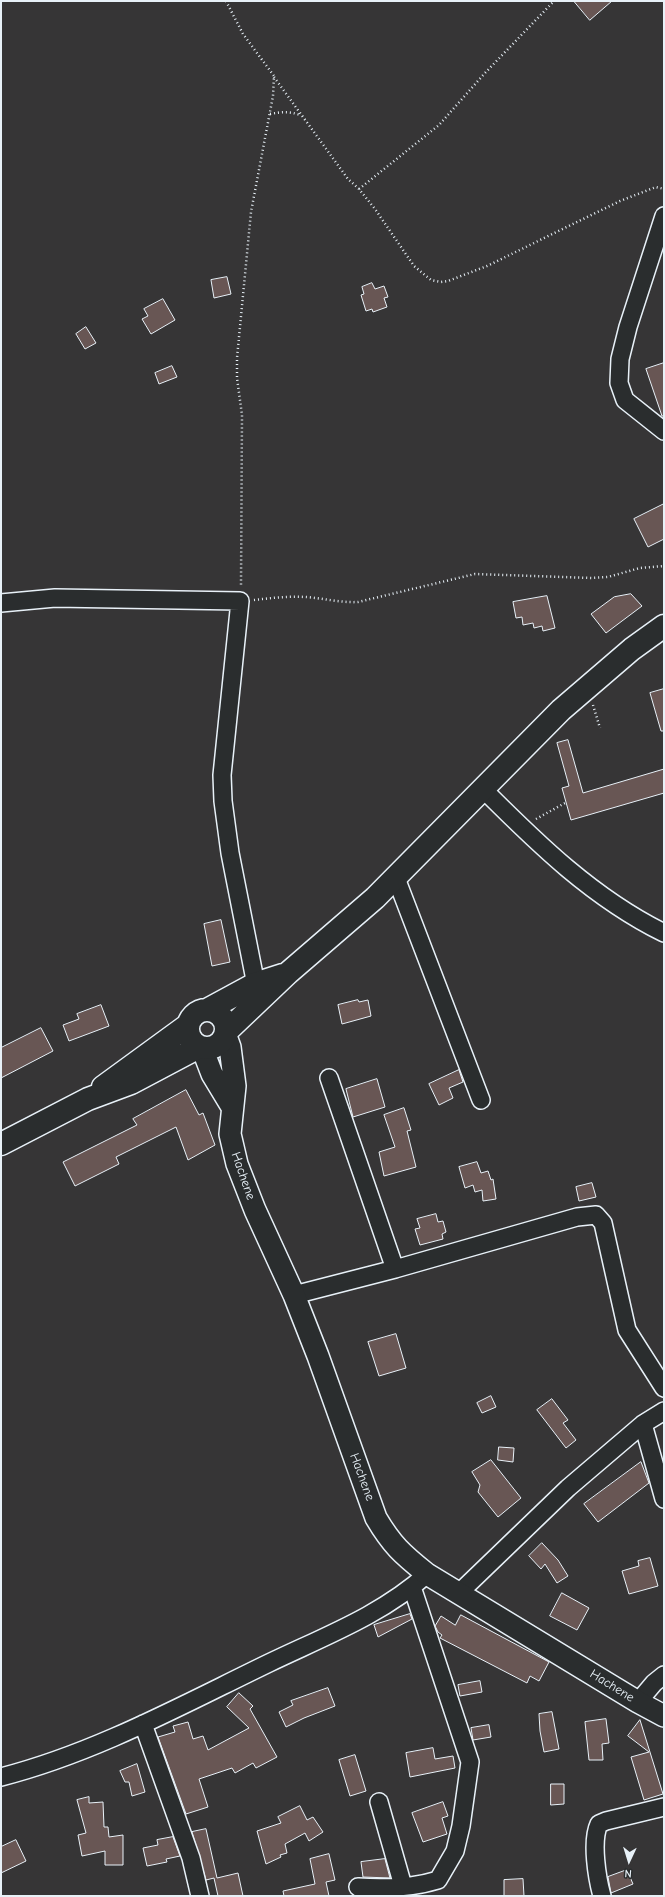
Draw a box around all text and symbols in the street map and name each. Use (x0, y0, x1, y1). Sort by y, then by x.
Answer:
street label: Hachene (228, 1150, 258, 1202)
street label: Hachene (346, 1451, 378, 1503)
street label: Hachene (587, 1666, 637, 1706)
north arrow (609, 1841, 649, 1881)
text: N (624, 1867, 632, 1880)

